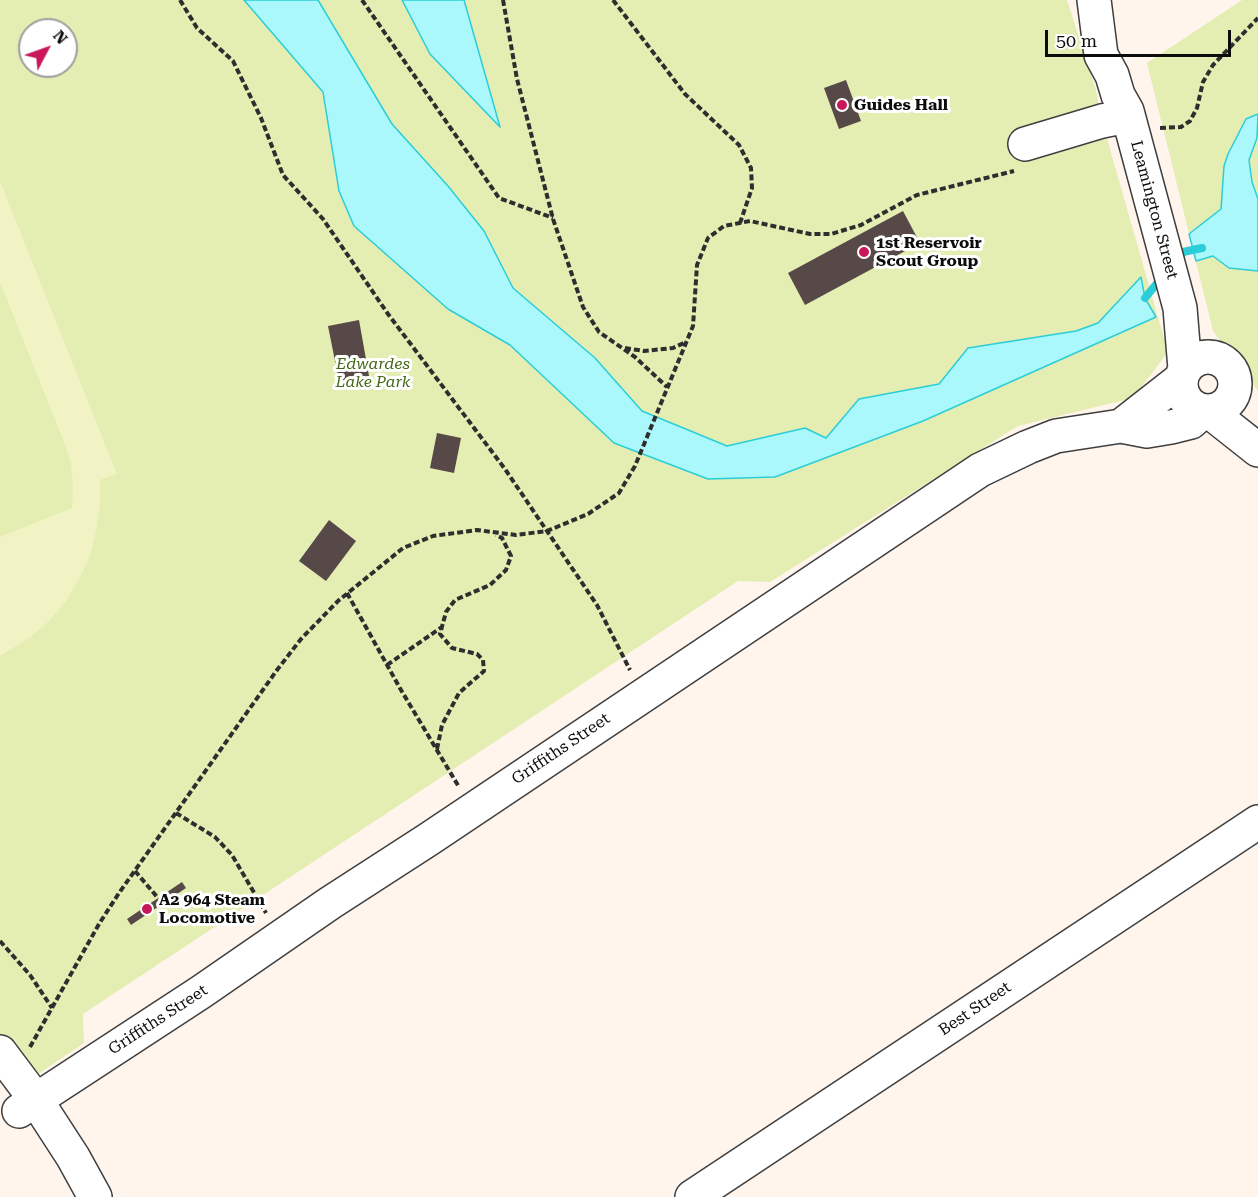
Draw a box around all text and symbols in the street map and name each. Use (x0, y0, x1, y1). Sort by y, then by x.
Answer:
north arrow (18, 18, 78, 78)
scale bar (1048, 18, 1234, 56)
text: N (49, 26, 72, 48)
text: 50 m (1056, 30, 1097, 51)
place label: Guides Hall (854, 95, 948, 115)
marker: Guides Hall (835, 98, 849, 112)
street label: Leamington Street (1126, 139, 1182, 281)
place label: 1st Reservoir Scout Group (876, 233, 982, 271)
marker: 1st Reservoir Scout Group (857, 245, 871, 259)
park label: Edwardes Lake Park (336, 354, 410, 392)
street label: Griffiths Street (508, 709, 614, 789)
place label: A2 964 Steam Locomotive (159, 890, 265, 928)
marker: A2 964 Steam Locomotive (140, 902, 154, 916)
street label: Best Street (935, 978, 1015, 1040)
street label: Griffiths Street (105, 981, 211, 1059)

